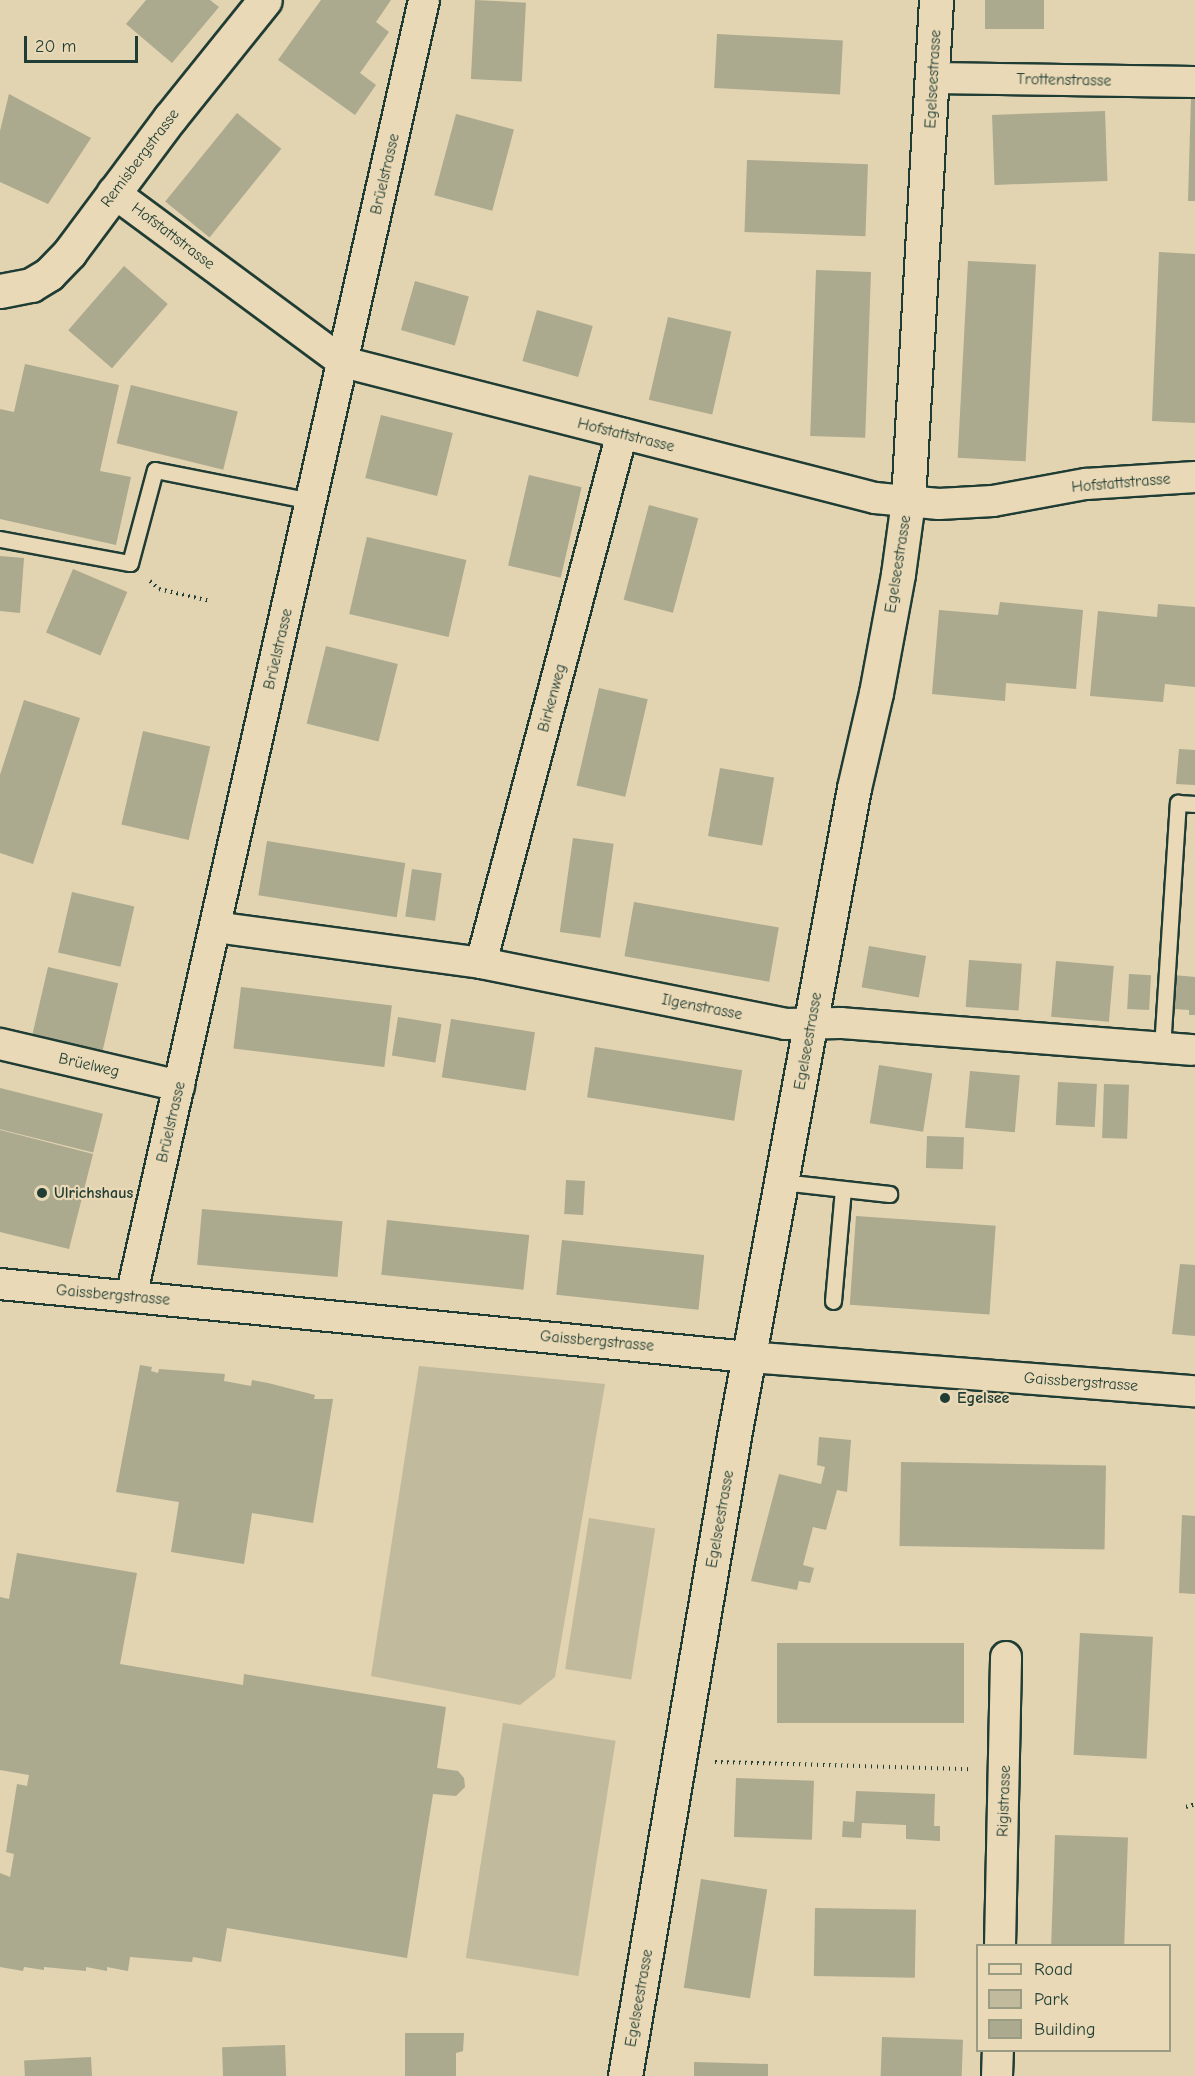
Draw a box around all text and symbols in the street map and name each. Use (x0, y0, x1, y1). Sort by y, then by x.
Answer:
scale bar (27, 24, 141, 62)
street label: Egelseestrasse (921, 29, 945, 129)
text: 20 m (35, 36, 76, 57)
street label: Trottenstrasse (1016, 70, 1112, 90)
street label: Remisbergstrasse (97, 105, 183, 211)
street label: Brüelstrasse (366, 132, 404, 216)
street label: Hofstattstrasse (128, 198, 218, 274)
street label: Hofstattstrasse (575, 414, 677, 456)
street label: Hofstattstrasse (1071, 469, 1171, 497)
street label: Egelseestrasse (881, 514, 915, 614)
street label: Brüelstrasse (259, 607, 297, 691)
street label: Birkenweg (534, 662, 570, 734)
street label: Ilgenstrasse (660, 990, 744, 1024)
street label: Egelseestrasse (790, 991, 826, 1091)
street label: Brüelweg (57, 1049, 121, 1081)
street label: Brüelstrasse (152, 1080, 190, 1164)
place label: Ulrichshaus (54, 1183, 133, 1203)
marker: Ulrichshaus (35, 1186, 49, 1200)
street label: Gaissbergstrasse (55, 1280, 171, 1310)
street label: Gaissbergstrasse (539, 1326, 655, 1356)
street label: Gaissbergstrasse (1023, 1368, 1139, 1396)
place label: Egelsee (957, 1388, 1009, 1408)
marker: Egelsee (938, 1391, 952, 1405)
street label: Egelseestrasse (702, 1469, 738, 1569)
street label: Rigistrasse (993, 1765, 1015, 1837)
legend (976, 1944, 1171, 2052)
street label: Egelseestrasse (621, 1948, 657, 2048)
text: Road (1034, 1959, 1073, 1980)
text: Park (1034, 1989, 1068, 2010)
text: Building (1034, 2019, 1096, 2040)

